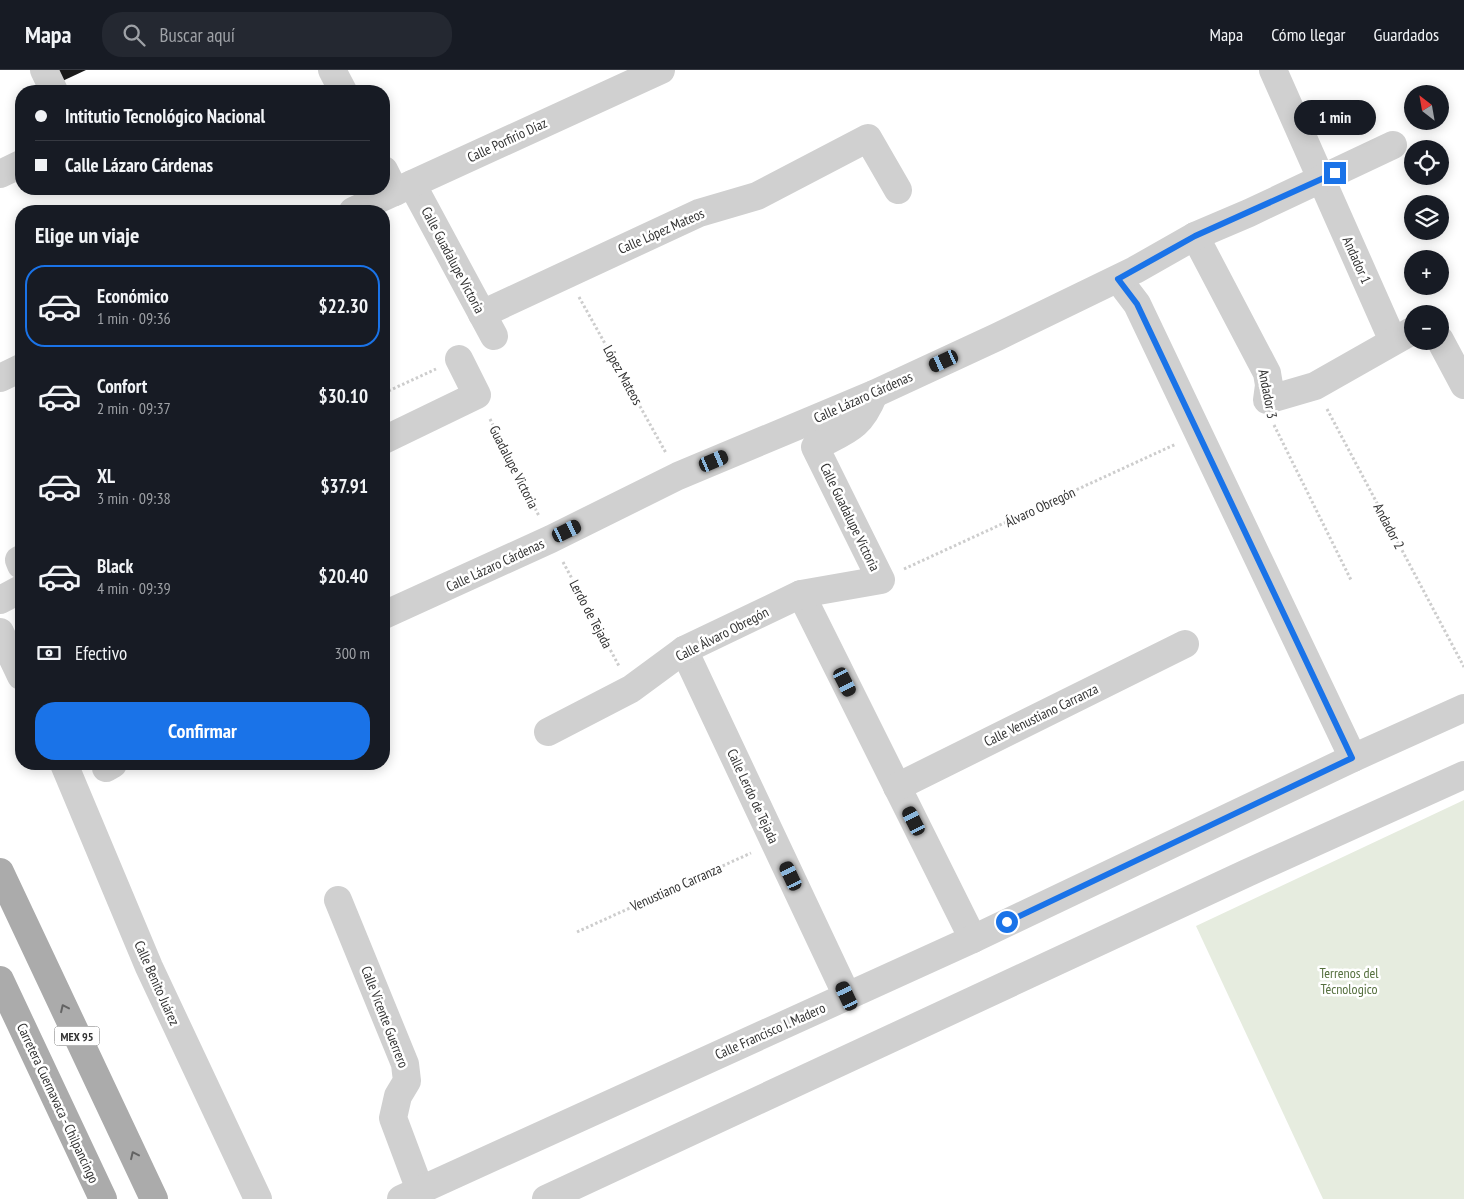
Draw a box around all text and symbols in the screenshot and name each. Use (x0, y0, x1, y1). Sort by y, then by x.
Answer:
search box (102, 12, 452, 57)
text: Mapa (25, 19, 72, 50)
icon: search (120, 21, 148, 49)
text: Buscar aquí (160, 23, 235, 47)
text: Mapa (1209, 23, 1243, 46)
text: Cómo llegar (1271, 23, 1346, 46)
text: Guardados (1374, 23, 1439, 46)
north arrow (1404, 85, 1449, 130)
map controls (1404, 85, 1449, 350)
callout: 1 min (1294, 101, 1376, 136)
text: Intitutio Tecnológico Nacional (65, 104, 265, 128)
text: 1 min (1319, 107, 1351, 127)
street label: Calle Porfirio Díaz (464, 114, 550, 166)
button: locate (1404, 140, 1449, 185)
text: Calle Lázaro Cárdenas (65, 153, 213, 177)
route end (1324, 162, 1346, 184)
button: layers (1404, 195, 1449, 240)
street label: Calle Guadalupe Victoria (417, 204, 489, 316)
street label: Calle López Mateos (615, 204, 707, 258)
text: Elige un viaje (35, 221, 139, 249)
street label: Andador 1 (1339, 234, 1375, 286)
button: + (1404, 250, 1449, 295)
icon: car (37, 284, 82, 329)
text: Económico (97, 284, 169, 308)
text: $22.30 (319, 294, 368, 318)
button: − (1404, 305, 1449, 350)
text: 1 min · 09:36 (97, 308, 171, 328)
street label: López Mateos (599, 342, 647, 408)
car (927, 348, 960, 374)
street label: Calle Lázaro Cárdenas (811, 367, 915, 427)
street label: Andador 3 (1254, 368, 1282, 420)
icon: car (37, 374, 82, 419)
text: Confort (97, 374, 147, 398)
text: $30.10 (319, 384, 368, 408)
text: 2 min · 09:37 (97, 398, 171, 418)
street label: Guadalupe Victoria (485, 422, 543, 512)
car (697, 448, 730, 474)
street label: Calle Guadalupe Victoria (816, 460, 884, 574)
icon: car (37, 464, 82, 509)
text: XL (97, 464, 115, 488)
text: $37.91 (320, 474, 368, 498)
street label: Álvaro Obregón (1002, 483, 1078, 531)
text: 3 min · 09:38 (97, 488, 171, 508)
street label: Andador 2 (1369, 500, 1409, 552)
car (550, 518, 583, 544)
street label: Calle Lázaro Cárdenas (443, 534, 547, 596)
icon: car (37, 554, 82, 599)
text: Black (97, 554, 133, 578)
text: $20.40 (319, 564, 368, 588)
street label: Lerdo de Tejada (565, 577, 617, 651)
text: 4 min · 09:39 (97, 578, 171, 598)
street label: Calle Álvaro Obregón (672, 603, 772, 665)
icon: cash (35, 639, 63, 667)
text: Efectivo (75, 641, 127, 665)
text: 300 m (335, 643, 370, 663)
car (831, 665, 858, 699)
street label: Calle Venustiano Carranza (981, 680, 1101, 750)
button: Confirmar (35, 702, 370, 760)
street label: Calle Lerdo de Tejada (723, 746, 783, 846)
car (900, 804, 927, 838)
street label: Venustiano Carranza (627, 859, 724, 916)
car (777, 859, 804, 893)
route start (996, 911, 1018, 933)
street label: Calle Benito Juárez (130, 938, 184, 1028)
street label: Calle Vicente Guerrero (357, 964, 413, 1070)
park label: Terrenos del Técnologico (1319, 964, 1379, 998)
car (833, 979, 860, 1013)
street label: Calle Francisco I. Madero (712, 999, 828, 1063)
one-way arrow (60, 1004, 70, 1013)
street label: Carretera Cuernavaca - Chilpancingo (13, 1020, 103, 1186)
road number: MEX 95 (54, 1026, 100, 1046)
one-way arrow (129, 1151, 140, 1160)

